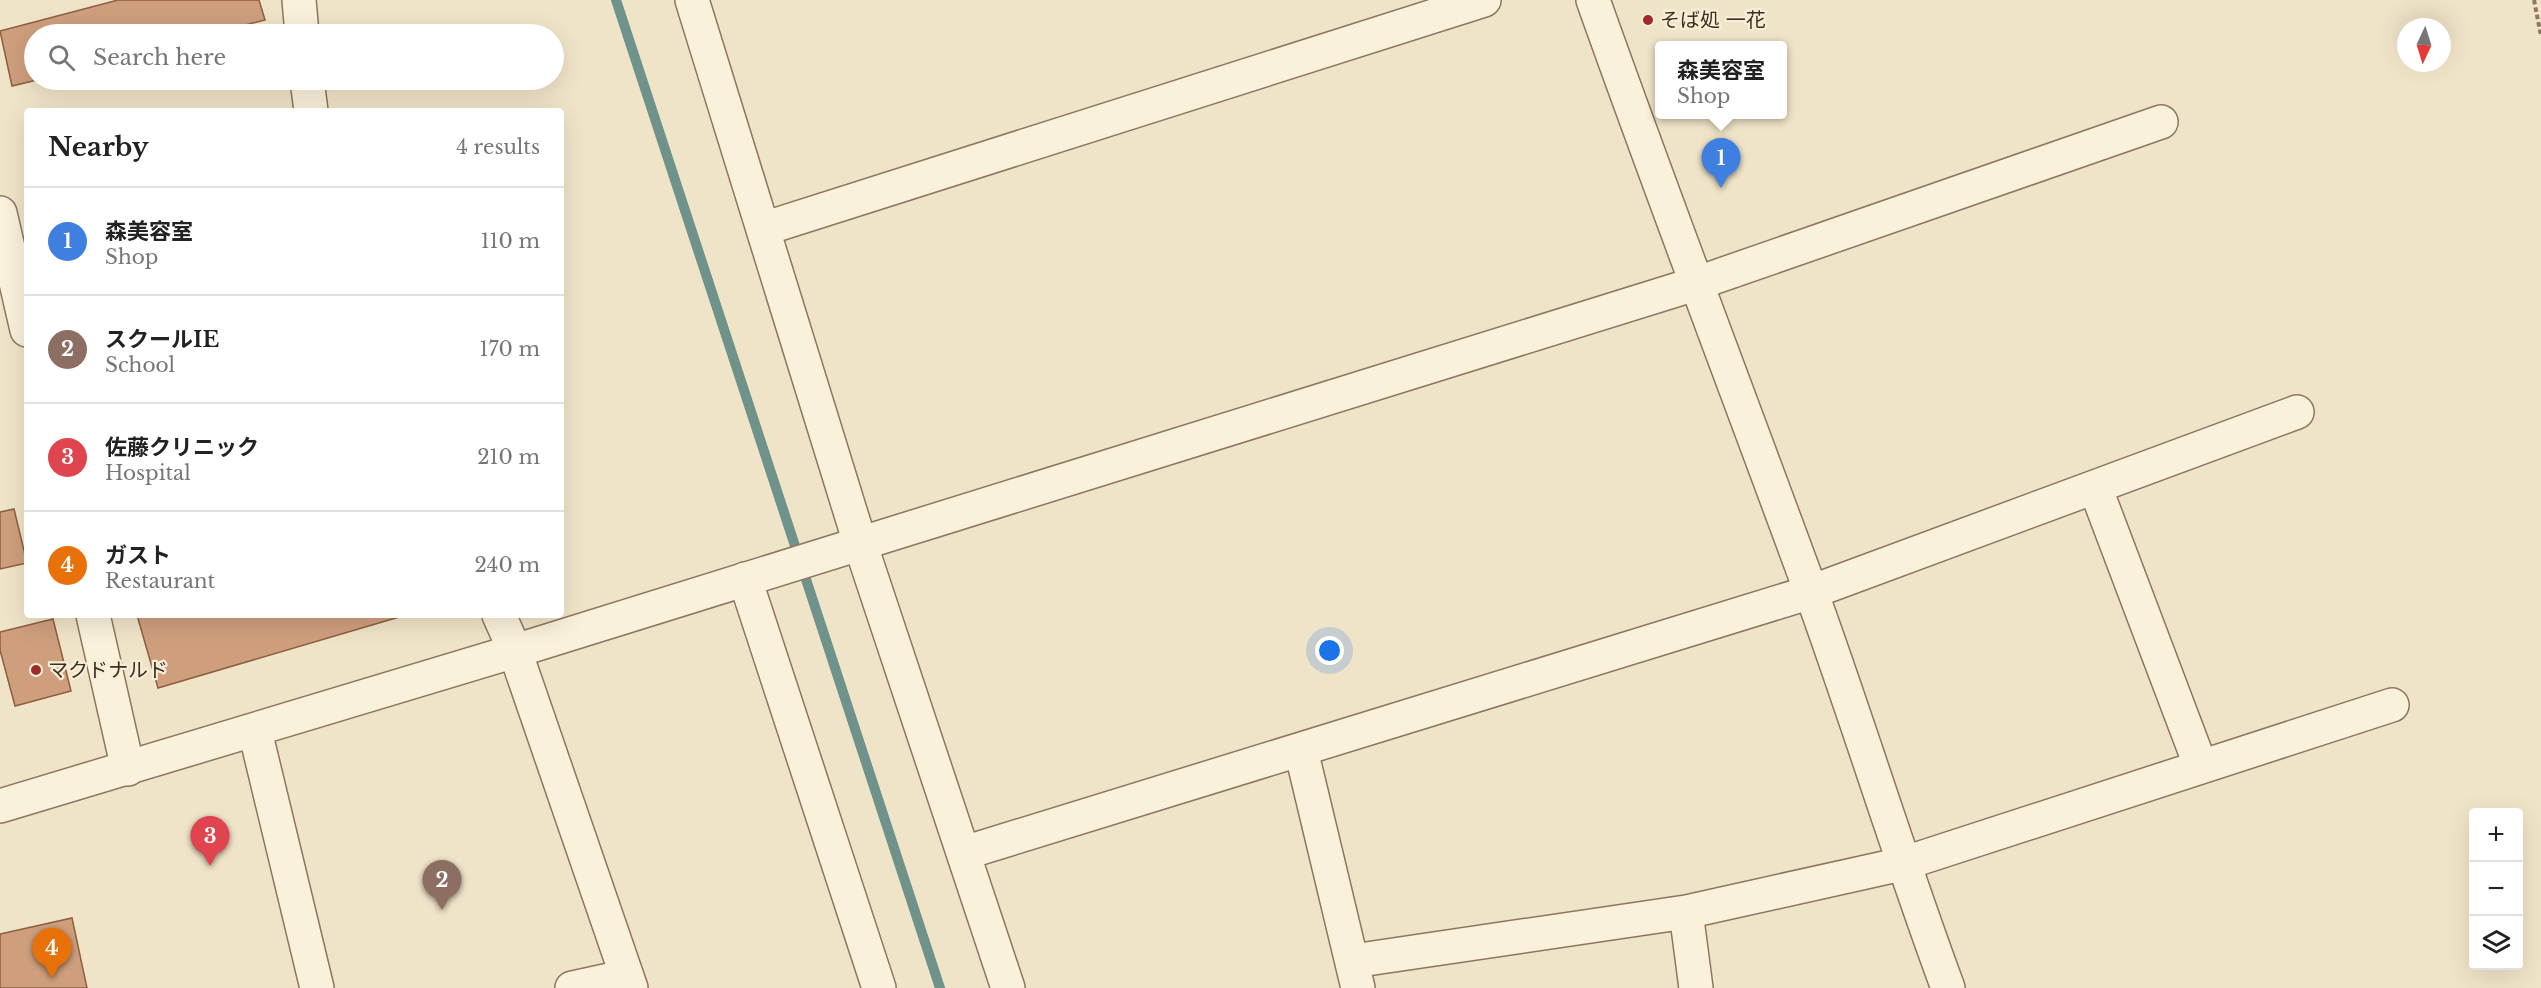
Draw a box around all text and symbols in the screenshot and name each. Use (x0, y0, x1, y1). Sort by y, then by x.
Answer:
place label: そば処 一花 (1660, 8, 1766, 32)
marker: そば処 一花 (1641, 13, 1655, 27)
north arrow (2397, 18, 2451, 72)
search box (24, 24, 564, 90)
icon: search (45, 41, 78, 74)
popup (1655, 41, 1787, 119)
text: Search here (93, 44, 226, 71)
text: 森美容室 (1677, 57, 1765, 84)
text: Shop (1677, 84, 1730, 108)
text: Nearby (48, 131, 149, 163)
text: 4 results (456, 135, 540, 159)
pin: 1 (1702, 138, 1740, 188)
text: 森美容室 (105, 218, 193, 245)
text: 1 (63, 229, 72, 253)
text: 110 m (481, 229, 540, 253)
text: Shop (105, 245, 158, 269)
text: スクールIE (105, 326, 219, 353)
text: 2 (61, 337, 74, 361)
text: 170 m (480, 337, 540, 361)
text: School (105, 353, 175, 377)
text: 佐藤クリニック (105, 434, 259, 461)
text: 3 (61, 445, 74, 469)
text: 210 m (477, 445, 540, 469)
text: Hospital (105, 461, 191, 485)
text: ガスト (105, 542, 171, 569)
text: 4 (61, 553, 74, 577)
text: 240 m (475, 553, 540, 577)
text: Restaurant (105, 569, 215, 593)
your location (1315, 636, 1344, 665)
place label: マクドナルド (48, 658, 168, 682)
marker: マクドナルド (29, 663, 43, 677)
map controls (2469, 808, 2523, 970)
button: + (2469, 808, 2523, 862)
pin: 3 (190, 816, 230, 866)
pin: 2 (422, 860, 462, 910)
button: − (2469, 862, 2523, 916)
button: layers (2469, 916, 2523, 970)
pin: 4 (32, 928, 72, 978)

